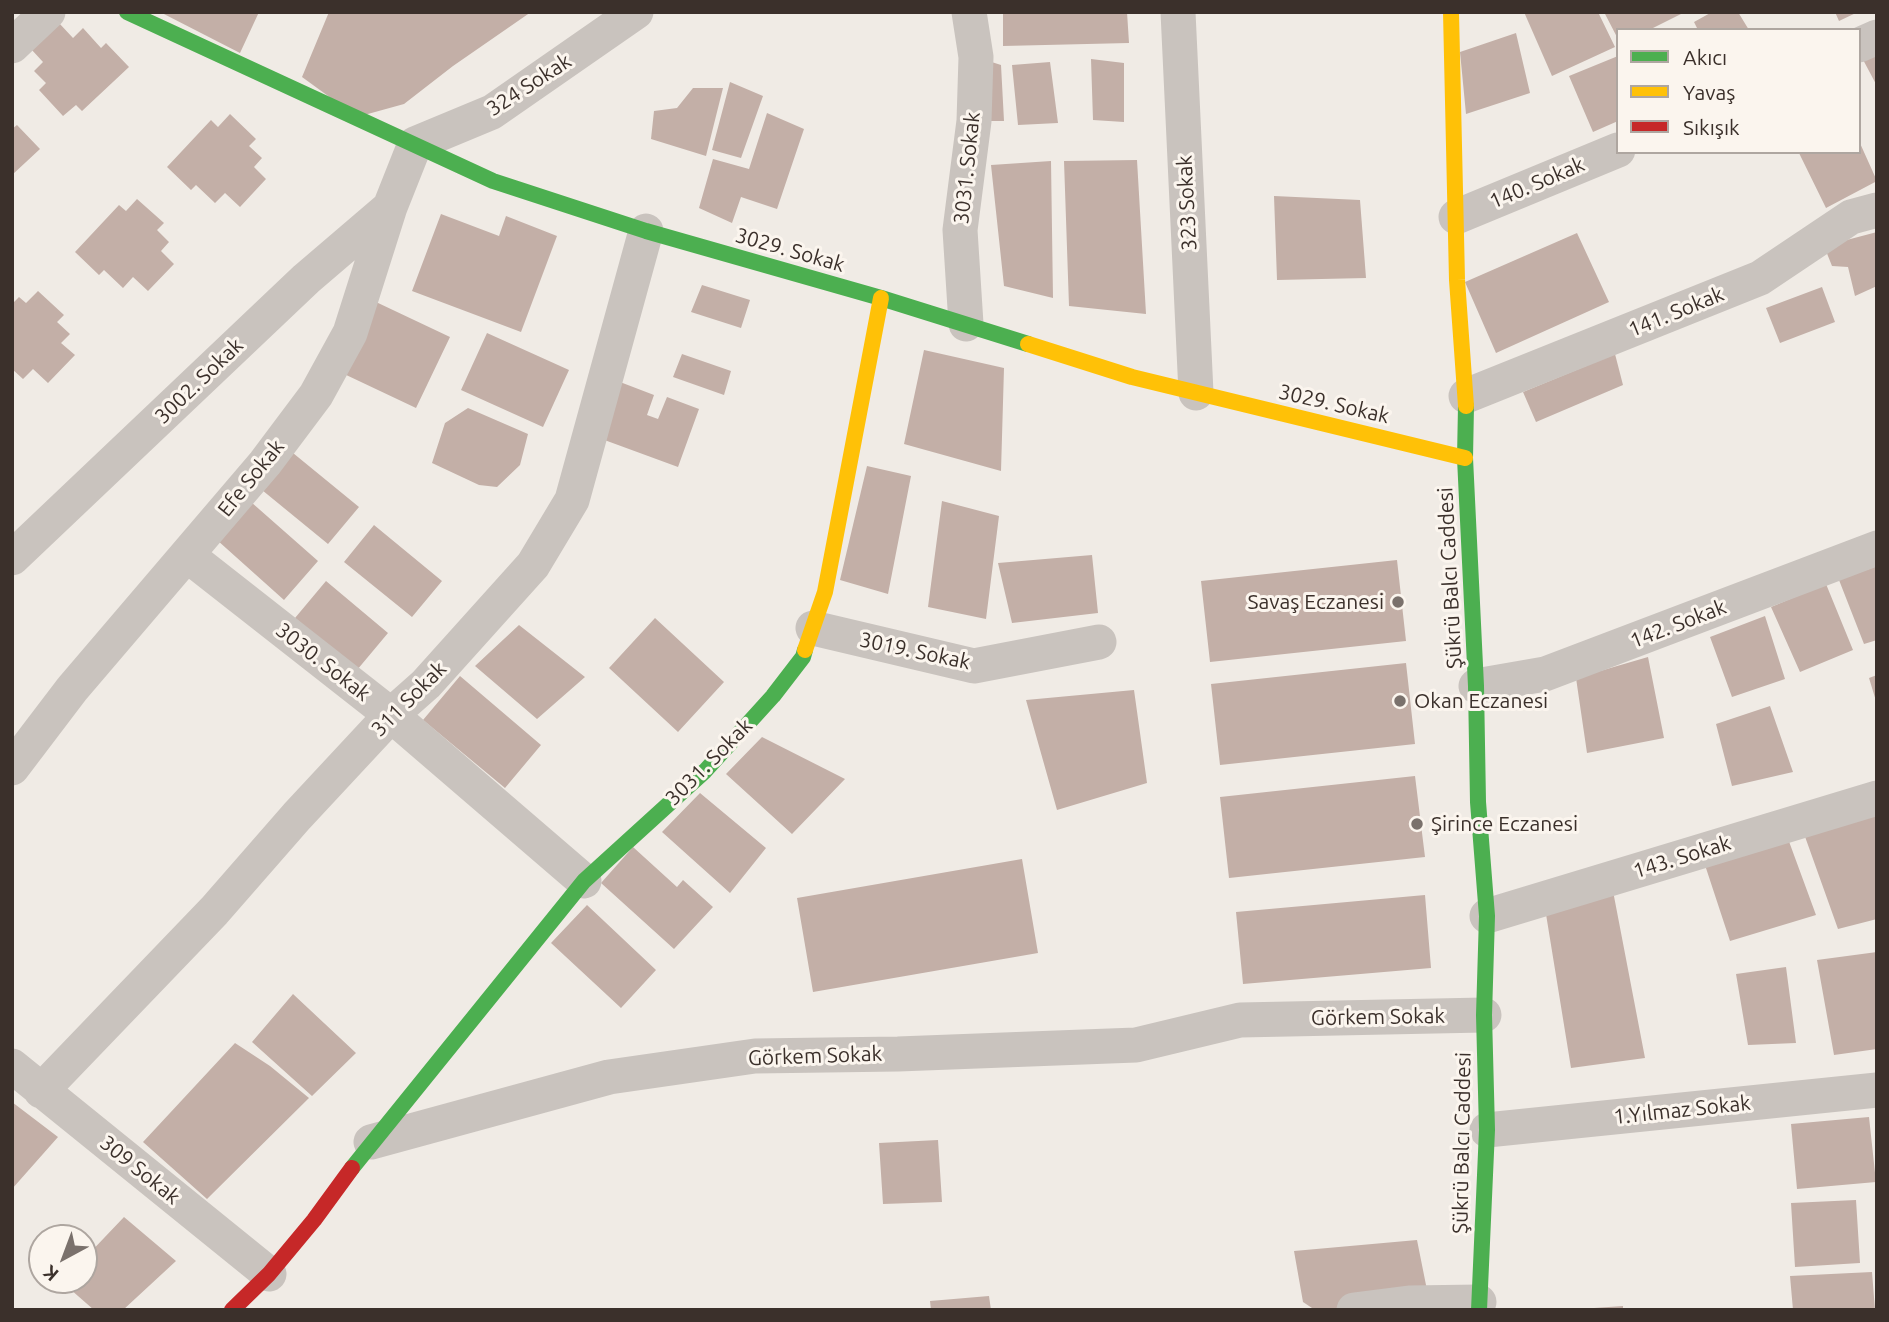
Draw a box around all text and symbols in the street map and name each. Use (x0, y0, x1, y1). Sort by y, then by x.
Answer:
legend (1616, 28, 1861, 154)
text: Akıcı (1683, 45, 1727, 69)
street label: 324 Sokak (482, 48, 576, 122)
text: Yavaş (1683, 80, 1735, 104)
street label: 3031. Sokak (949, 111, 985, 225)
text: Sıkışık (1683, 115, 1740, 139)
street label: 140. Sokak (1486, 152, 1588, 214)
street label: 323 Sokak (1172, 155, 1202, 251)
street label: 3029. Sokak (732, 222, 848, 278)
street label: 141. Sokak (1625, 281, 1727, 343)
street label: 3002. Sokak (150, 333, 248, 429)
street label: 3029. Sokak (1276, 379, 1392, 429)
street label: Efe Sokak (212, 435, 290, 521)
street label: Şükrü Balcı Caddesi (1433, 487, 1467, 669)
place label: Savaş Eczanesi (1248, 589, 1384, 615)
marker: Savaş Eczanesi (1390, 594, 1406, 610)
street label: 142. Sokak (1626, 594, 1730, 654)
street label: 3030. Sokak (271, 617, 375, 707)
street label: 3019. Sokak (857, 627, 973, 675)
street label: 311 Sokak (366, 656, 452, 742)
place label: Okan Eczanesi (1414, 688, 1548, 714)
marker: Okan Eczanesi (1392, 693, 1408, 709)
street label: 3031. Sokak (660, 713, 758, 811)
place label: Şirince Eczanesi (1431, 811, 1578, 837)
marker: Şirince Eczanesi (1409, 816, 1425, 832)
street label: 143. Sokak (1630, 830, 1734, 884)
street label: Görkem Sokak (1311, 1003, 1445, 1031)
street label: Görkem Sokak (747, 1041, 883, 1071)
street label: Şükrü Balcı Caddesi (1448, 1052, 1476, 1234)
street label: 1.Yılmaz Sokak (1612, 1090, 1752, 1130)
street label: 309 Sokak (95, 1130, 185, 1210)
north arrow (28, 1224, 98, 1294)
text: K (39, 1261, 63, 1286)

